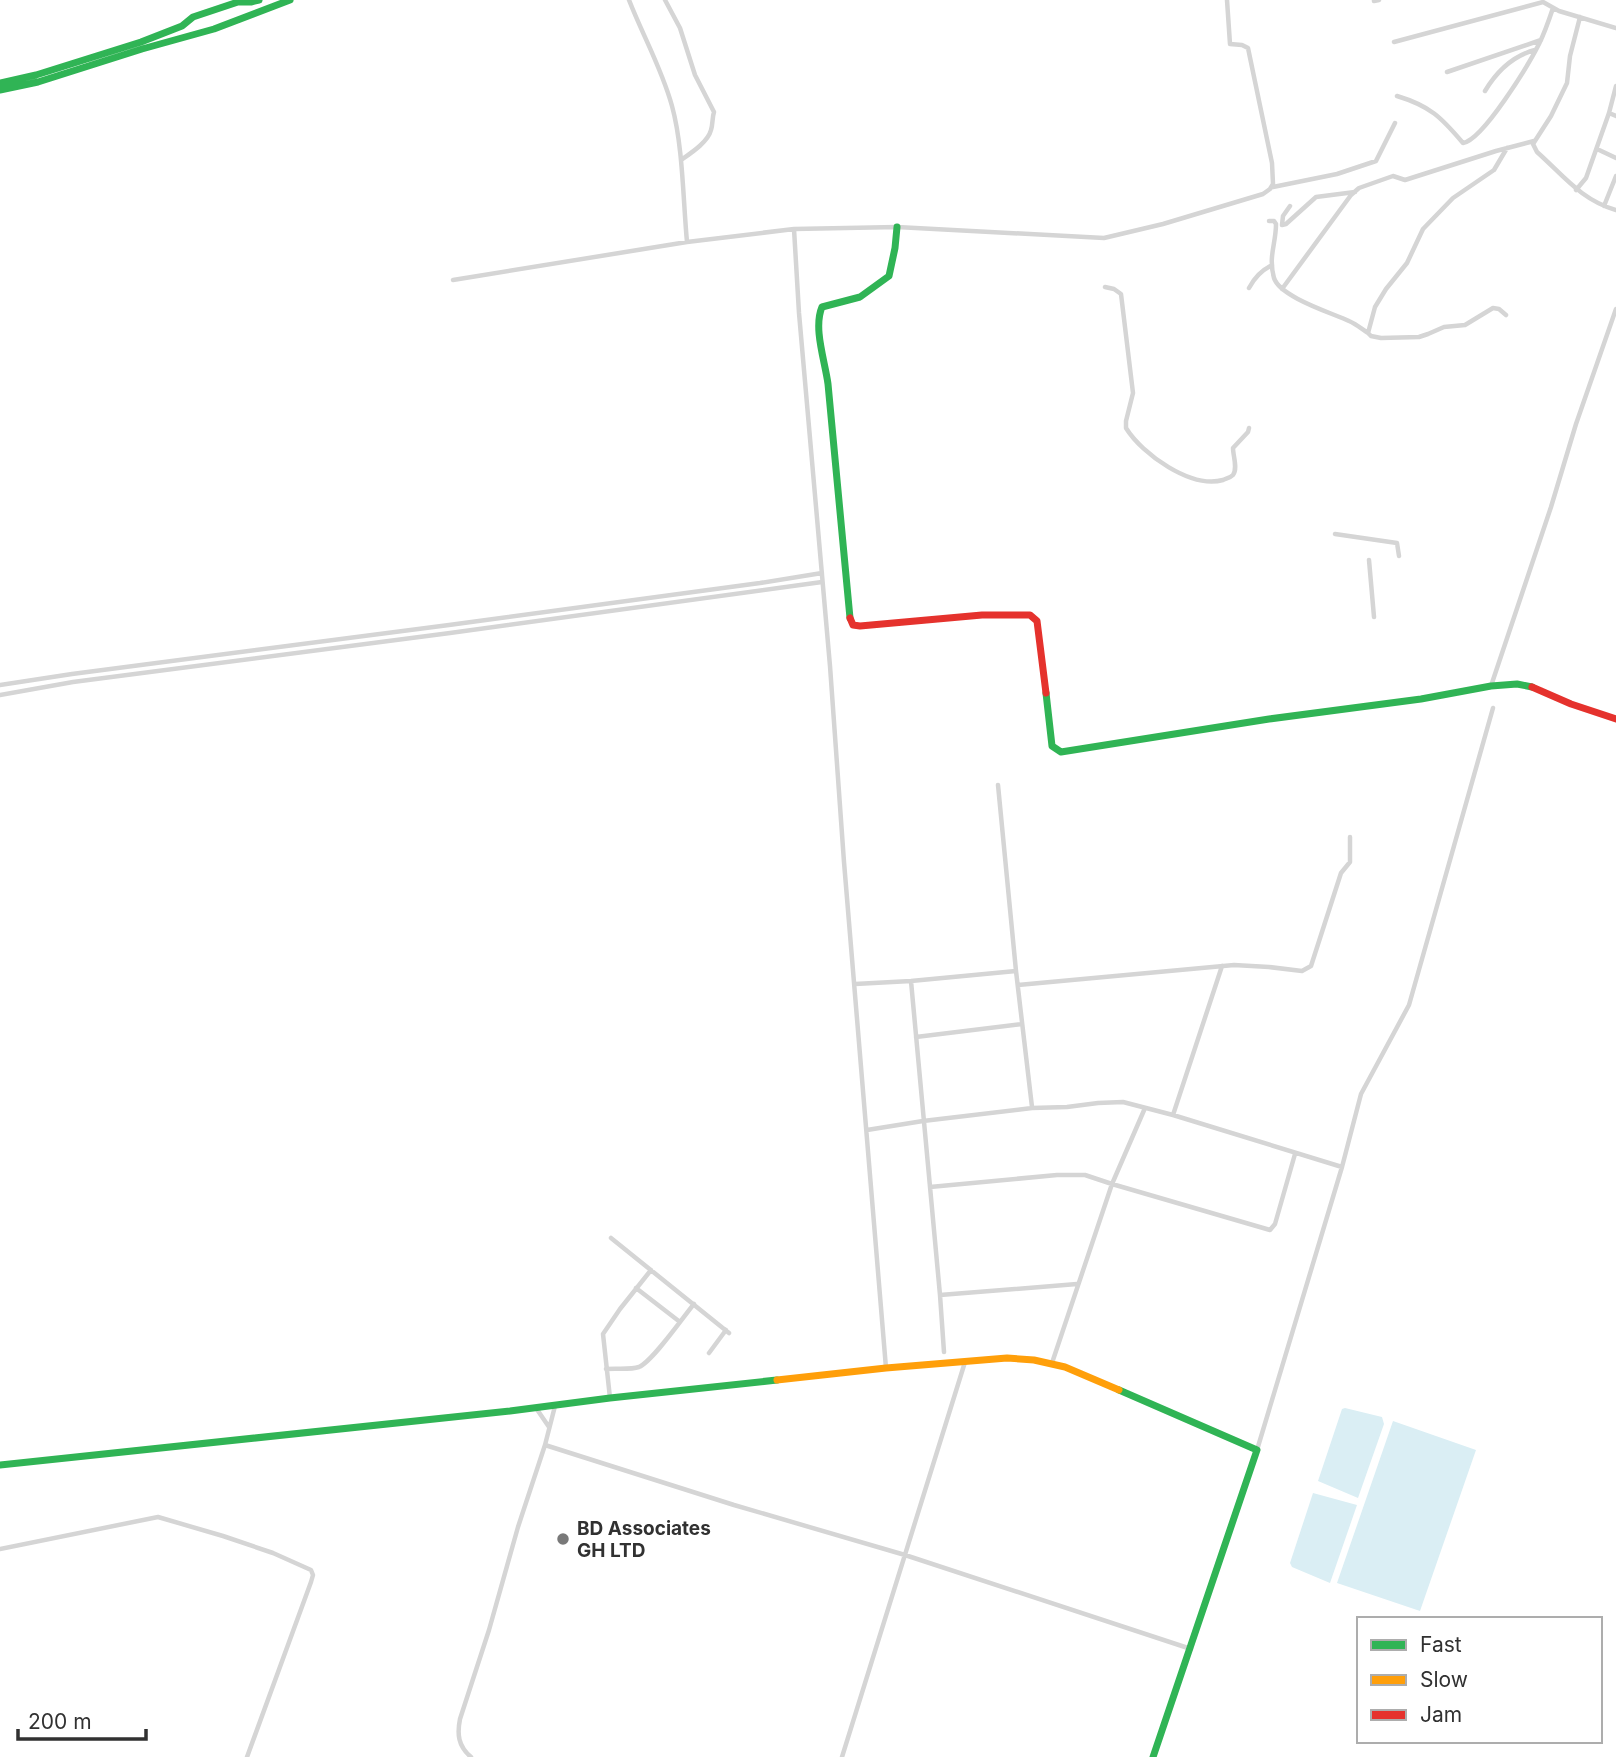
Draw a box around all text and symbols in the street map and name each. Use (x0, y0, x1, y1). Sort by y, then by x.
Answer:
place label: BD Associates GH LTD (577, 1517, 711, 1562)
marker: BD Associates GH LTD (555, 1531, 571, 1547)
legend (1357, 1617, 1602, 1743)
text: Fast (1420, 1632, 1462, 1657)
text: Slow (1420, 1667, 1468, 1692)
scale bar (18, 1698, 145, 1742)
text: Jam (1420, 1702, 1462, 1727)
text: 200 m (28, 1709, 92, 1734)

